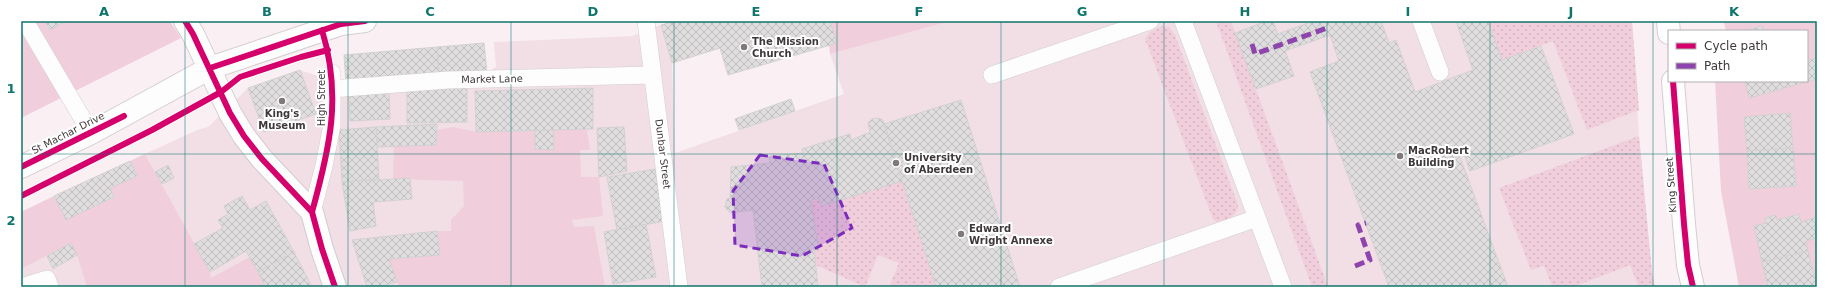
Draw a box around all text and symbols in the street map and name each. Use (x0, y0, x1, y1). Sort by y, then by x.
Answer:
text: A (99, 4, 109, 19)
text: B (262, 4, 272, 19)
text: C (425, 4, 435, 19)
text: D (588, 4, 599, 19)
text: E (752, 4, 760, 19)
text: F (915, 4, 923, 19)
text: G (1077, 4, 1087, 19)
text: H (1240, 4, 1250, 19)
text: I (1406, 4, 1410, 19)
text: J (1568, 4, 1573, 19)
text: K (1729, 4, 1740, 19)
legend (1668, 30, 1808, 82)
place label: The Mission Church (752, 36, 819, 59)
text: Cycle path (1704, 39, 1768, 53)
marker: The Mission Church (739, 42, 749, 52)
text: Path (1704, 59, 1730, 73)
street label: High Street (316, 70, 327, 126)
street label: Market Lane (461, 73, 523, 85)
text: 1 (6, 81, 16, 96)
marker: King's Museum (277, 96, 287, 106)
place label: King's Museum (258, 108, 306, 131)
street label: St Machar Drive (30, 110, 106, 156)
street label: Dunbar Street (653, 118, 673, 190)
place label: MacRobert Building (1408, 145, 1469, 168)
marker: MacRobert Building (1395, 151, 1405, 161)
place label: University of Aberdeen (904, 152, 973, 175)
street label: King Street (1664, 157, 1678, 213)
marker: University of Aberdeen (891, 158, 901, 168)
text: 2 (6, 213, 16, 228)
place label: Edward Wright Annexe (969, 223, 1053, 246)
marker: Edward Wright Annexe (956, 229, 966, 239)

